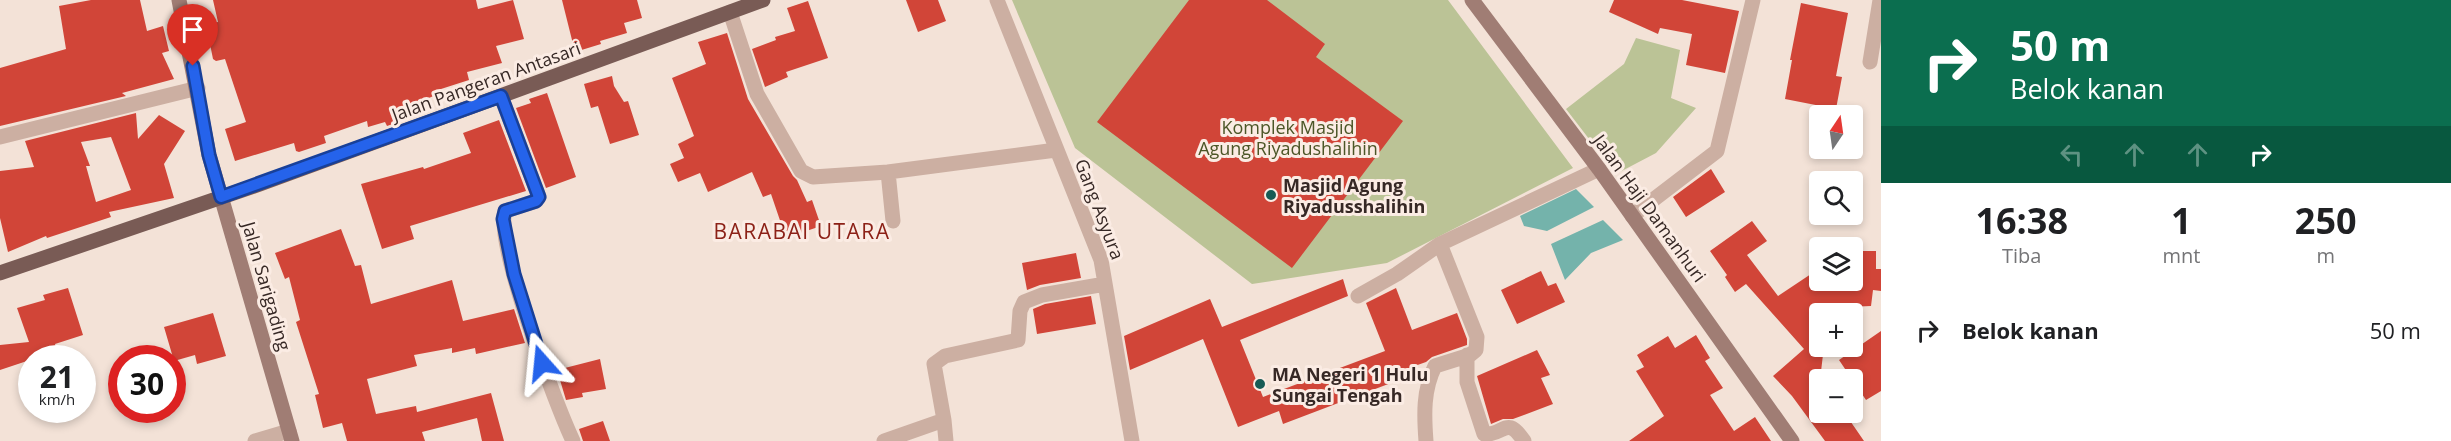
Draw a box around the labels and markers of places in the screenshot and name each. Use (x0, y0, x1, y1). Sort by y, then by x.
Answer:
pin (167, 4, 218, 66)
place label: Masjid Agung Riyadusshalihin (1283, 173, 1425, 218)
marker: Masjid Agung Riyadusshalihin (1264, 188, 1278, 202)
place label: MA Negeri 1 Hulu Sungai Tengah (1272, 362, 1428, 407)
marker: MA Negeri 1 Hulu Sungai Tengah (1253, 377, 1267, 391)

